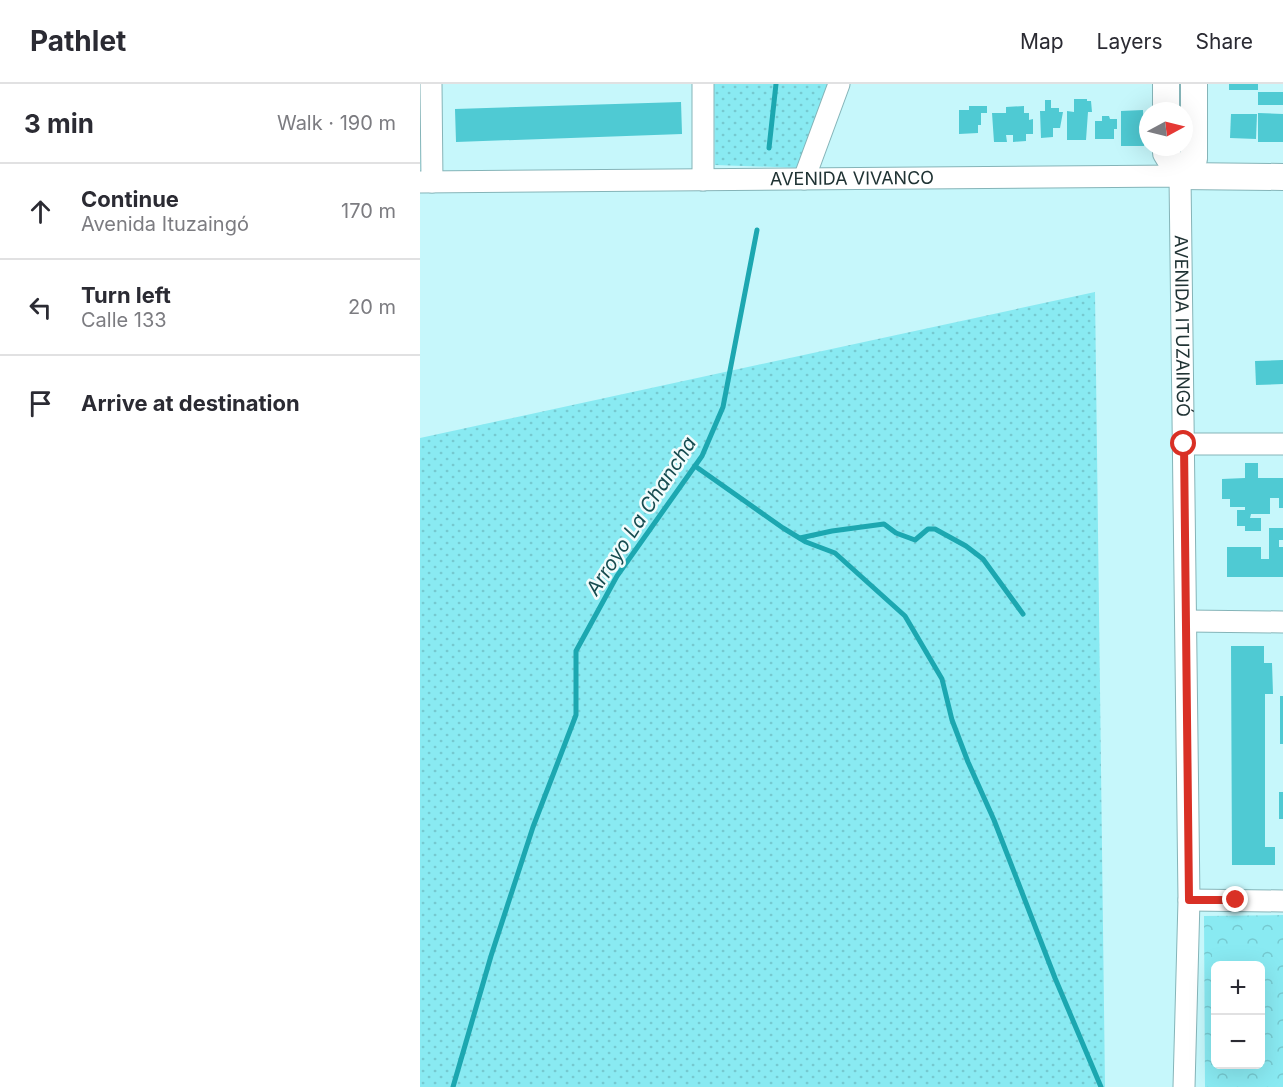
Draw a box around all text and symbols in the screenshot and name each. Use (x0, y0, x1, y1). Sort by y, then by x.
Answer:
text: Pathlet (30, 24, 126, 58)
text: Map (1020, 29, 1064, 54)
text: Layers (1097, 29, 1163, 54)
text: Share (1196, 29, 1253, 54)
north arrow (1139, 102, 1193, 156)
text: 3 min (24, 108, 94, 139)
text: Walk · 190 m (277, 111, 396, 135)
street label: AVENIDA VIVANCO (770, 167, 934, 189)
text: Continue (81, 186, 179, 212)
icon: ahead (24, 195, 57, 228)
text: 170 m (341, 199, 396, 223)
text: Avenida Ituzaingó (81, 212, 249, 236)
street label: AVENIDA ITUZAINGÓ (1171, 235, 1195, 417)
text: Turn left (81, 282, 171, 308)
icon: left (24, 291, 57, 324)
text: 20 m (348, 295, 396, 319)
text: Calle 133 (81, 308, 167, 332)
icon: arrive (24, 387, 57, 420)
text: Arrive at destination (81, 390, 300, 416)
route start (1170, 430, 1196, 456)
water label: Arroyo La Chancha (580, 432, 701, 601)
route end (1222, 886, 1248, 912)
map controls (1211, 961, 1265, 1069)
button: + (1211, 961, 1265, 1015)
button: − (1211, 1015, 1265, 1069)

